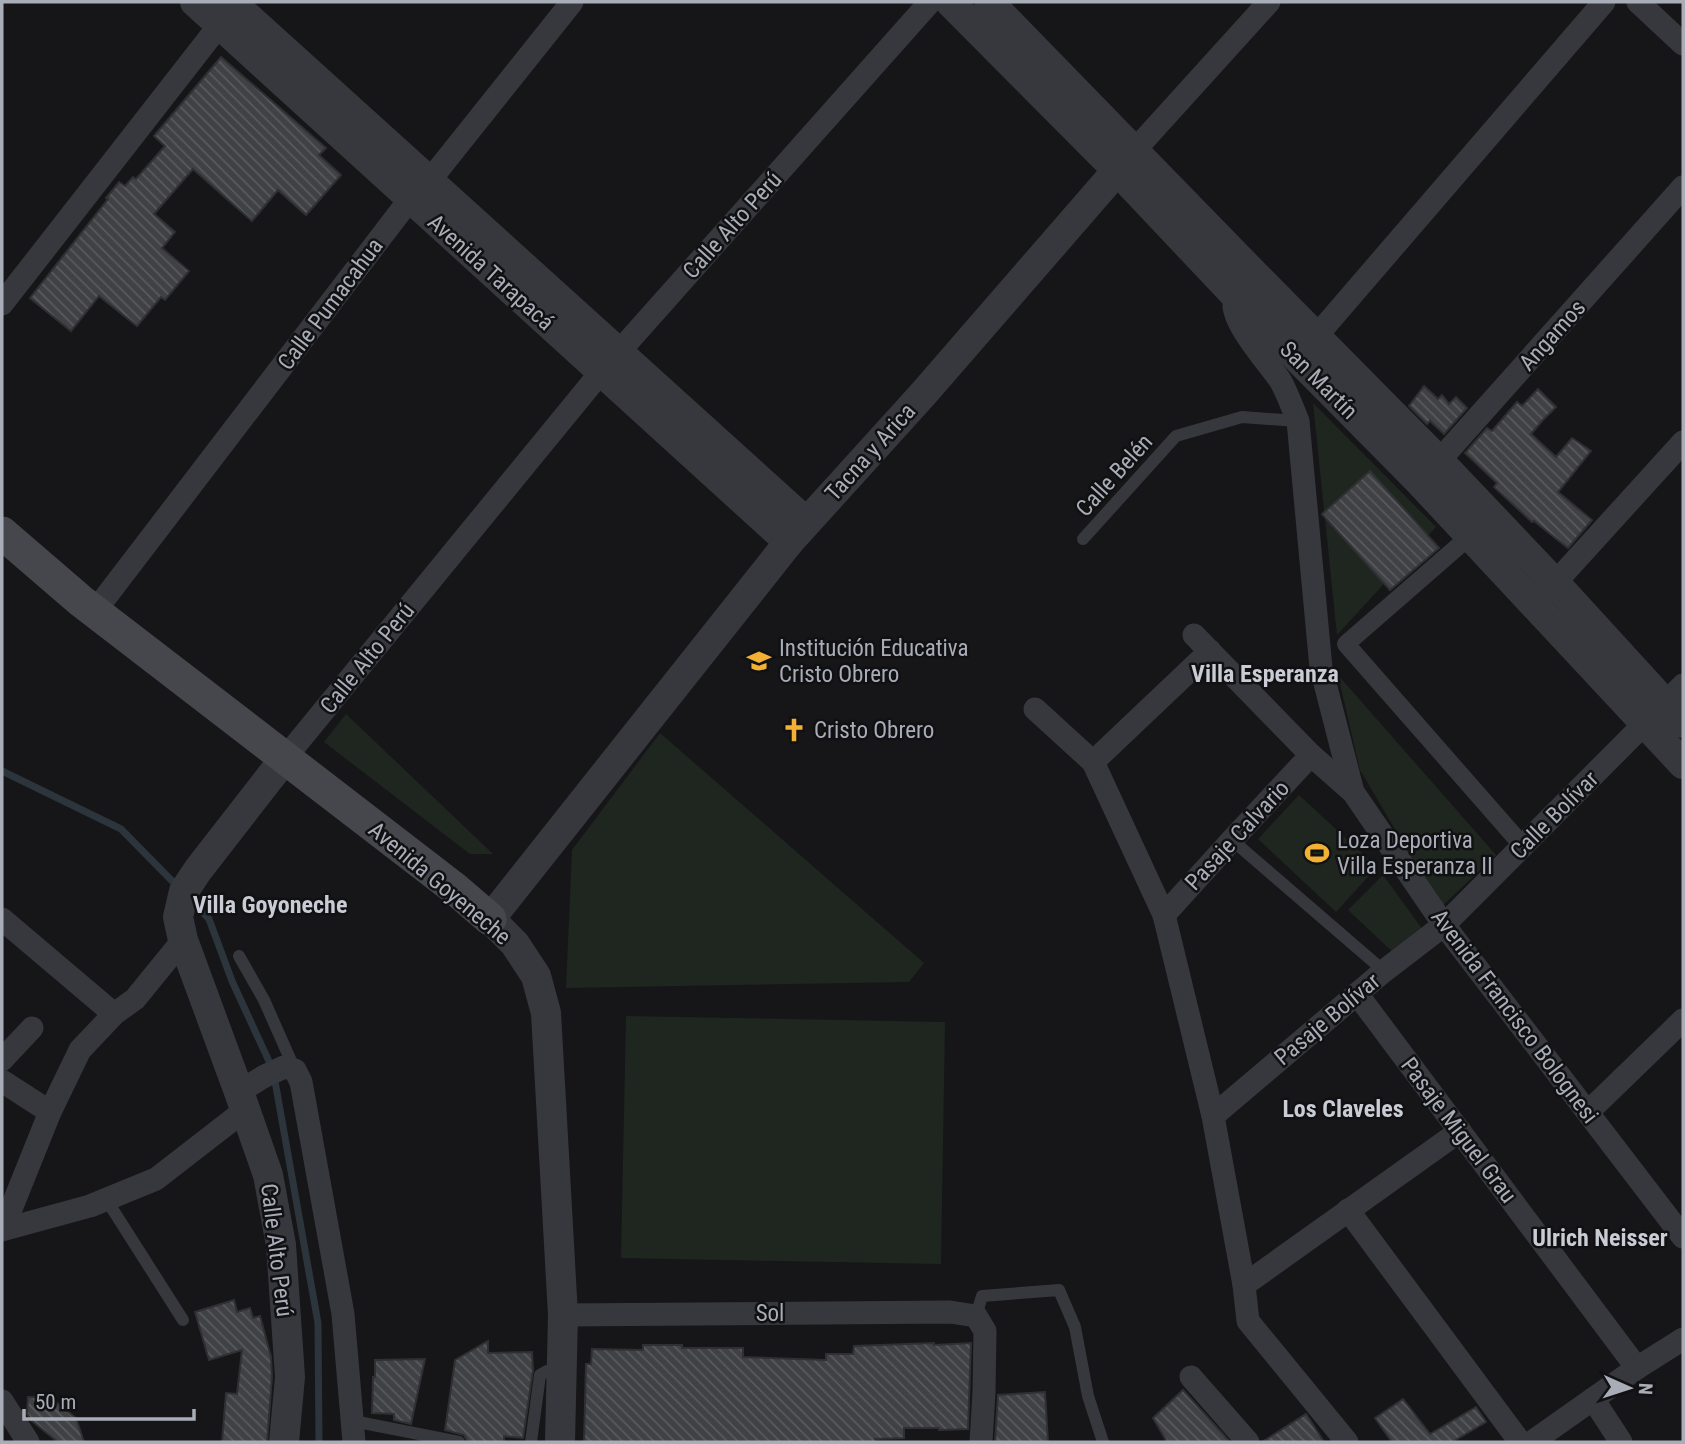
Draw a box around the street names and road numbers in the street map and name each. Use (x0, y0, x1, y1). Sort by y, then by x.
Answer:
street label: Calle Alto Perú (677, 166, 787, 284)
street label: Avenida Tarapacá (422, 209, 559, 336)
street label: Calle Pumacahua (272, 233, 389, 375)
street label: Angamos (1514, 294, 1591, 376)
street label: San Martín (1274, 336, 1363, 425)
street label: Tacna y Arica (820, 398, 921, 507)
street label: Calle Belén (1070, 429, 1158, 522)
street label: Calle Alto Perú (315, 598, 420, 719)
street label: Calle Bolívar (1505, 766, 1604, 865)
street label: Pasaje Calvario (1180, 775, 1295, 896)
street label: Avenida Goyeneche (363, 816, 516, 951)
street label: Avenida Francisco Bolognesi (1425, 904, 1604, 1128)
street label: Pasaje Bolívar (1269, 968, 1385, 1071)
street label: Pasaje Miguel Grau (1395, 1052, 1522, 1208)
street label: Calle Alto Perú (255, 1182, 298, 1318)
street label: Sol (756, 1300, 784, 1327)

